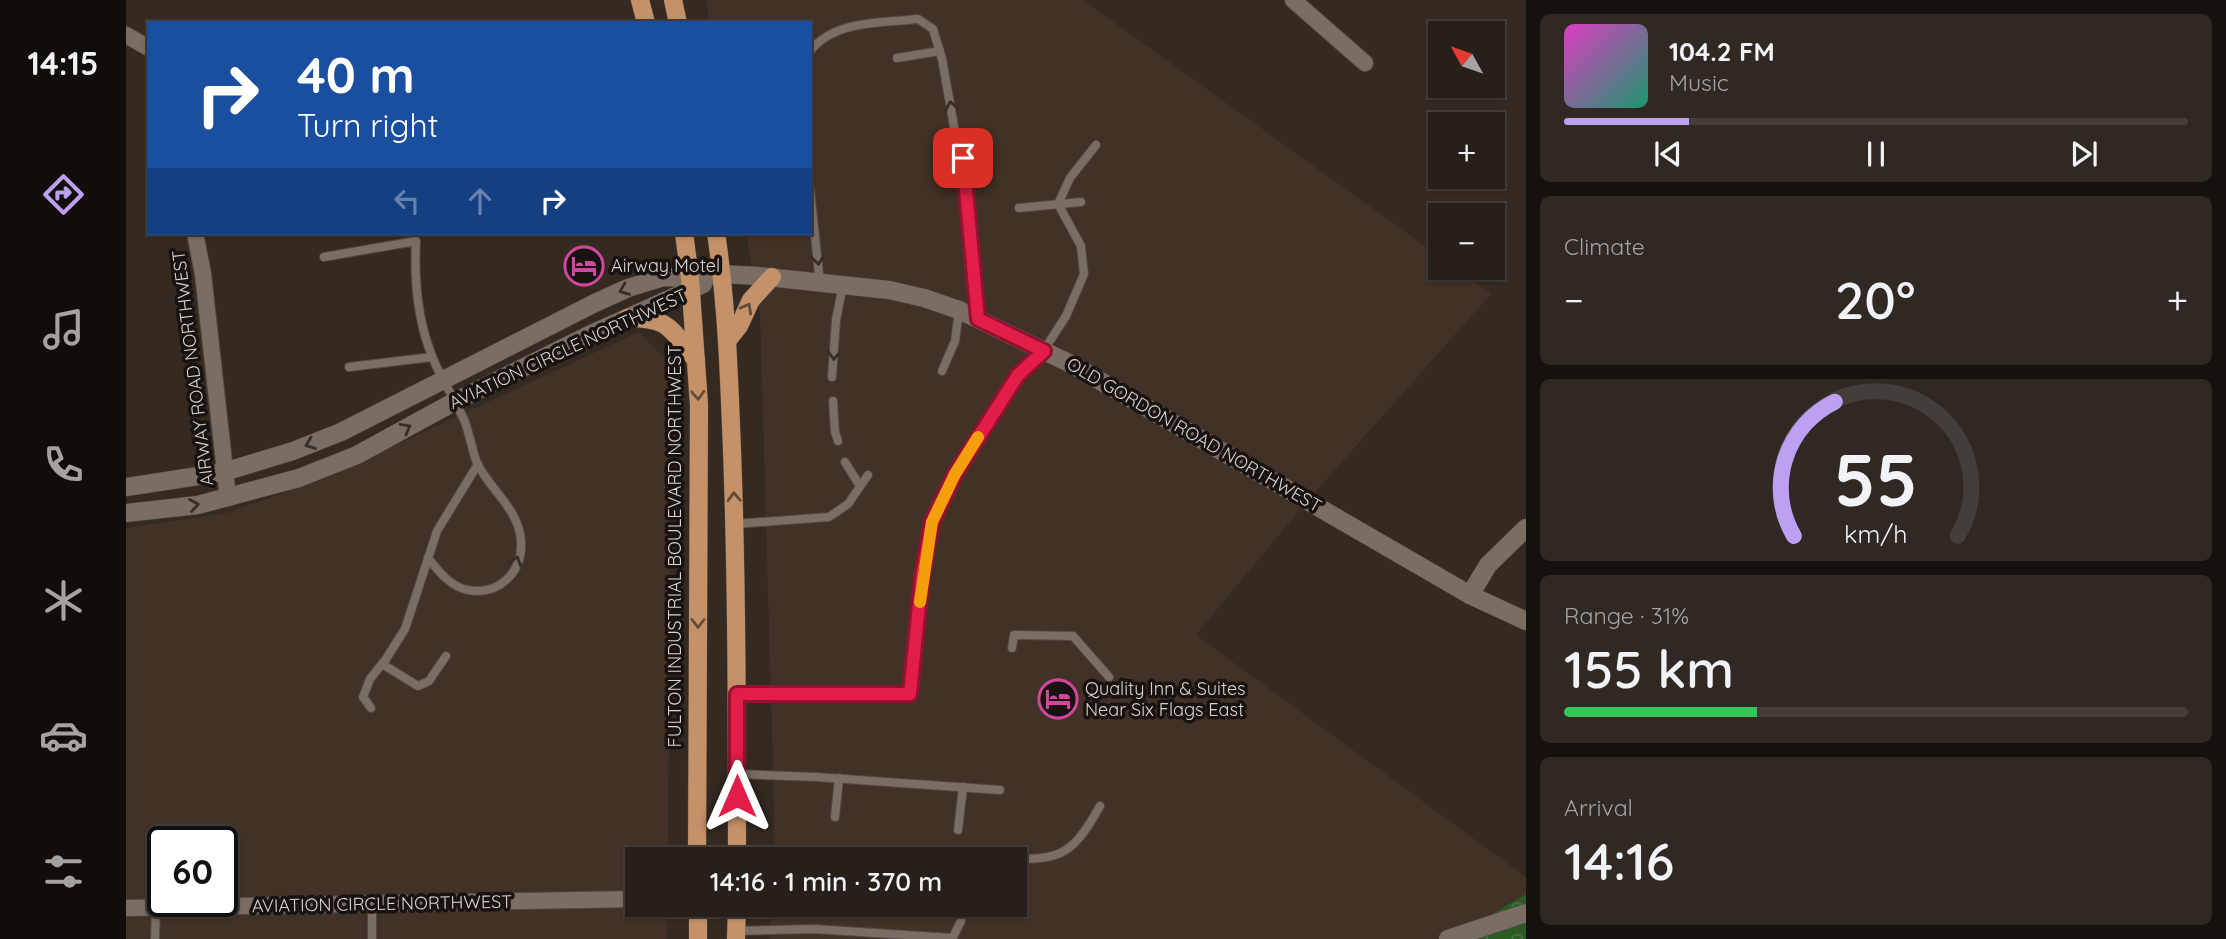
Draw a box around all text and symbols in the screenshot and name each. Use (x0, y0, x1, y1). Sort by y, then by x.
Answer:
north arrow (1428, 21, 1505, 98)
map controls (1428, 21, 1505, 280)
text: 104.2 FM (1669, 35, 1775, 68)
text: 14:15 (28, 43, 98, 83)
text: 40 m (297, 44, 415, 105)
icon: right (182, 49, 273, 140)
text: Music (1669, 68, 1729, 97)
one-way arrow (944, 100, 959, 112)
text: Turn right (297, 105, 438, 145)
button: + (1428, 112, 1505, 189)
pin (933, 128, 993, 188)
icon: previous (1649, 135, 1687, 173)
icon: pause (1857, 135, 1895, 173)
icon: next (2065, 135, 2103, 173)
icon: arrive (944, 139, 982, 177)
icon: directions (39, 170, 88, 219)
icon: left (388, 182, 426, 220)
icon: ahead (461, 182, 499, 220)
icon: right (534, 182, 572, 220)
button: − (1428, 203, 1505, 280)
text: Climate (1564, 232, 1645, 261)
hotel icon: Airway Motel (563, 245, 605, 287)
street label: AIRWAY ROAD NORTHWEST (167, 249, 218, 487)
place label: Airway Motel (611, 254, 720, 277)
one-way arrow (810, 255, 825, 266)
text: 20° (1835, 267, 1915, 332)
text: − (1564, 276, 1584, 324)
text: + (2167, 276, 2188, 324)
one-way arrow (619, 282, 631, 296)
street label: AVIATION CIRCLE NORTHWEST (445, 283, 691, 414)
one-way arrow (739, 303, 753, 315)
icon: music (39, 305, 88, 354)
street label: FULTON INDUSTRIAL BOULEVARD NORTHWEST (663, 344, 686, 747)
one-way arrow (826, 350, 841, 361)
street label: OLD GORDON ROAD NORTHWEST (1063, 352, 1326, 517)
one-way arrow (690, 390, 705, 401)
one-way arrow (399, 423, 412, 436)
text: 55 (1834, 433, 1918, 524)
one-way arrow (305, 436, 317, 450)
icon: phone (39, 440, 88, 489)
one-way arrow (726, 491, 741, 502)
one-way arrow (188, 498, 200, 513)
text: km/h (1844, 517, 1908, 548)
one-way arrow (507, 556, 522, 568)
icon: climate (39, 576, 88, 625)
text: Range · 31% (1564, 601, 1689, 630)
one-way arrow (690, 618, 706, 629)
text: 155 km (1564, 636, 1734, 701)
place label: Quality Inn & Suites Near Six Flags East (1085, 677, 1246, 721)
hotel icon: Quality Inn & Suites Near Six Flags East (1037, 678, 1079, 720)
icon: car (39, 711, 88, 760)
position arrow (700, 759, 774, 833)
text: Arrival (1564, 793, 1633, 822)
speed limit sign: 60 (147, 826, 238, 917)
text: 14:16 (1564, 828, 1674, 893)
icon: filters (39, 847, 88, 896)
text: 14:16 · 1 min · 370 m (710, 865, 942, 898)
street label: AVIATION CIRCLE NORTHWEST (252, 890, 512, 917)

